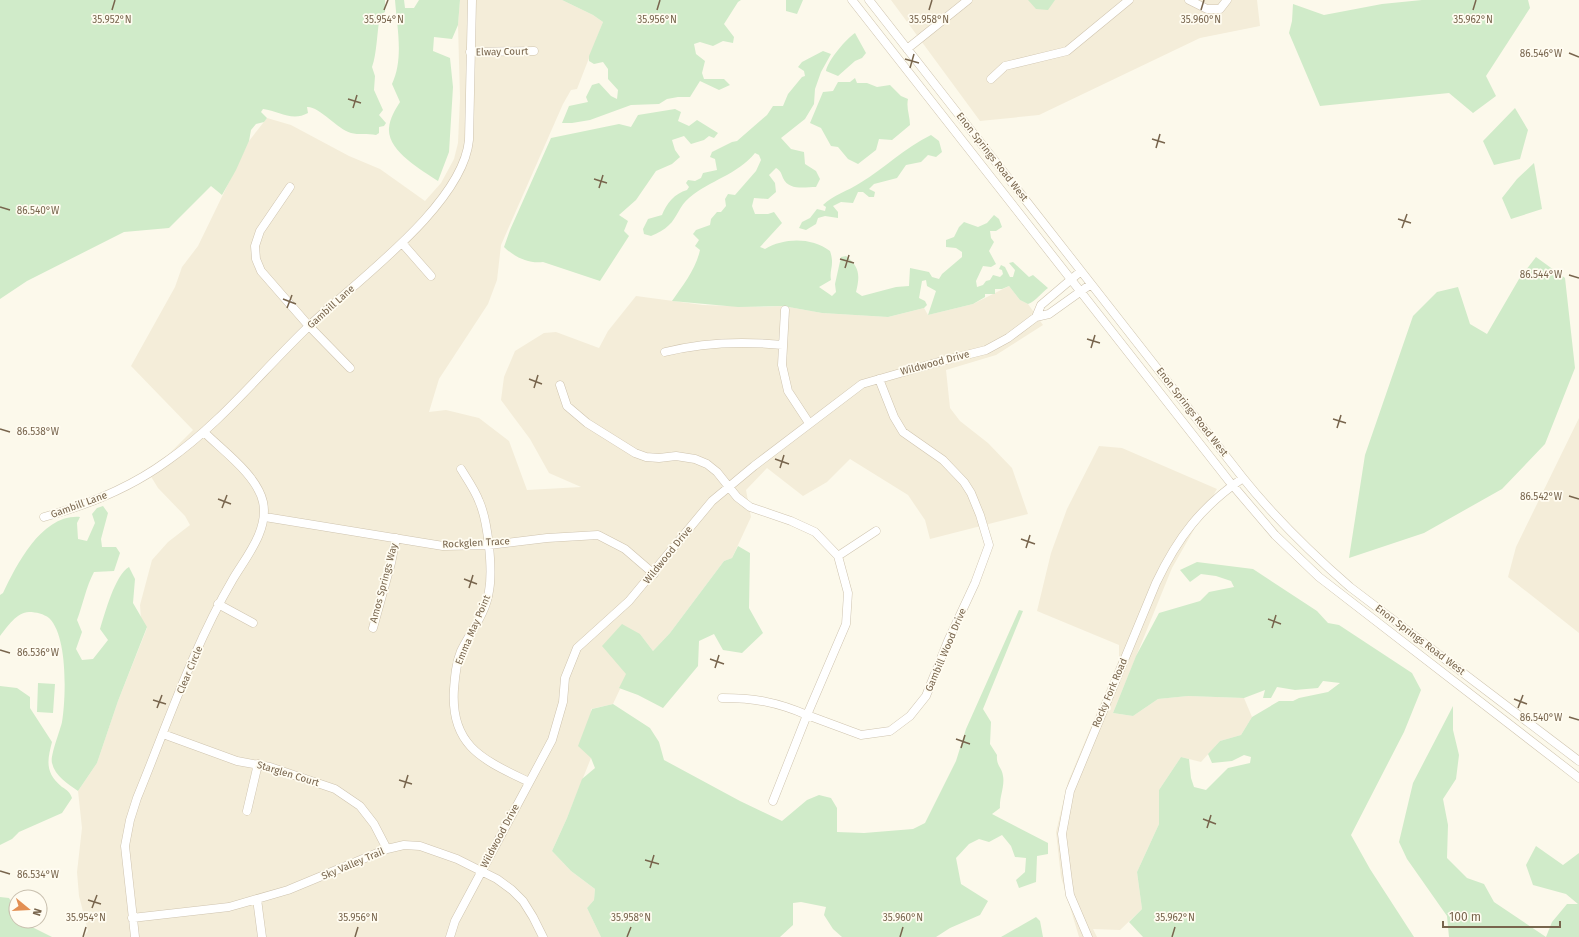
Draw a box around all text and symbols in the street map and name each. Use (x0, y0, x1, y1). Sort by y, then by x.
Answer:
text: 35.952°N (92, 14, 132, 26)
text: 35.954°N (364, 14, 404, 26)
text: 35.956°N (637, 14, 677, 26)
text: 35.958°N (909, 14, 949, 26)
text: 35.960°N (1181, 14, 1221, 26)
text: 35.962°N (1453, 14, 1493, 26)
street label: Elway Court (476, 46, 529, 58)
text: 86.546°W (1520, 48, 1563, 60)
street label: Enon Springs Road West (954, 110, 1031, 204)
text: 86.540°W (17, 205, 60, 217)
text: 86.544°W (1520, 269, 1563, 281)
street label: Gambill Lane (305, 283, 357, 331)
street label: Wildwood Drive (899, 348, 971, 378)
street label: Enon Springs Road West (1154, 365, 1231, 459)
text: 86.538°W (17, 426, 60, 438)
street label: Gambill Lane (49, 489, 109, 521)
text: 86.542°W (1520, 491, 1563, 503)
street label: Wildwood Drive (641, 524, 695, 586)
street label: Rockglen Trace (442, 535, 510, 551)
street label: Amos Springs Way (368, 542, 400, 624)
street label: Emma May Point (453, 593, 493, 667)
street label: Enon Springs Road West (1373, 602, 1468, 678)
street label: Gambill Wood Drive (923, 606, 969, 694)
street label: Clear Circle (175, 644, 205, 696)
text: 86.536°W (17, 647, 60, 659)
street label: Rocky Fork Road (1090, 656, 1130, 730)
text: 86.540°W (1520, 712, 1563, 724)
street label: Starglen Court (255, 759, 321, 789)
street label: Wildwood Drive (478, 802, 522, 870)
street label: Sky Valley Trail (320, 845, 386, 883)
text: 86.534°W (17, 869, 60, 881)
north arrow (8, 889, 48, 929)
scale bar (1443, 903, 1560, 929)
text: N (30, 906, 44, 917)
text: 100 m (1449, 910, 1481, 924)
text: 35.954°N (66, 912, 106, 924)
text: 35.956°N (338, 912, 378, 924)
text: 35.958°N (611, 912, 651, 924)
text: 35.960°N (883, 912, 923, 924)
text: 35.962°N (1155, 912, 1195, 924)

